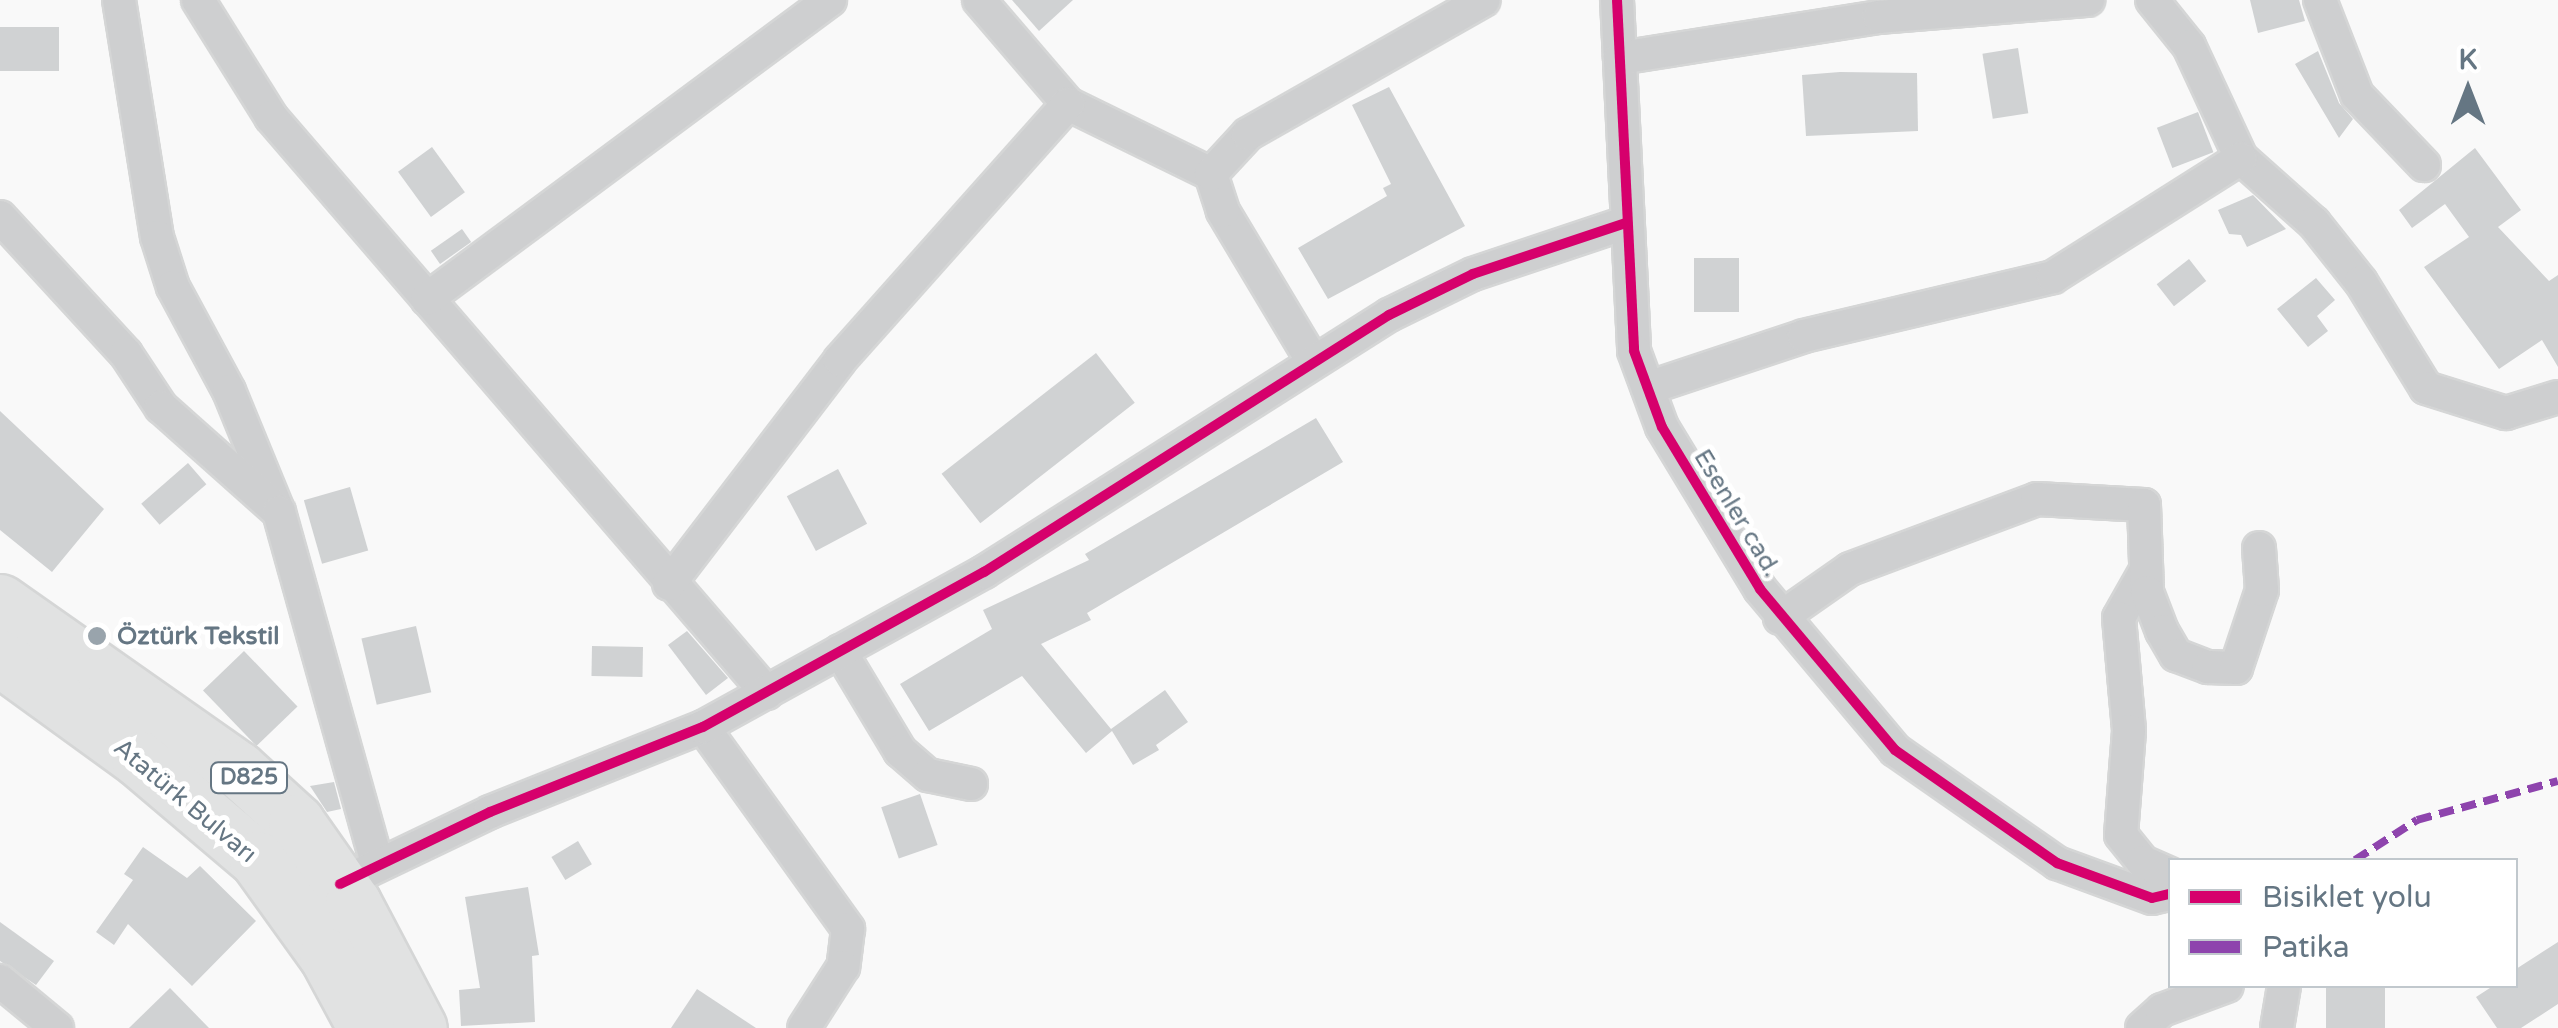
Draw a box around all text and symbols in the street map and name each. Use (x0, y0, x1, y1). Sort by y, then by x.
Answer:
north arrow (2418, 40, 2518, 140)
text: K (2459, 43, 2477, 77)
street label: Esenler cad. (1687, 444, 1787, 582)
place label: Öztürk Tekstil (117, 621, 279, 651)
marker: Öztürk Tekstil (86, 625, 108, 647)
street label: Atatürk Bulvarı (107, 732, 263, 870)
road number: D825 (209, 761, 289, 795)
legend (2168, 858, 2518, 988)
text: Bisiklet yolu (2262, 879, 2432, 916)
text: Patika (2262, 929, 2350, 966)

